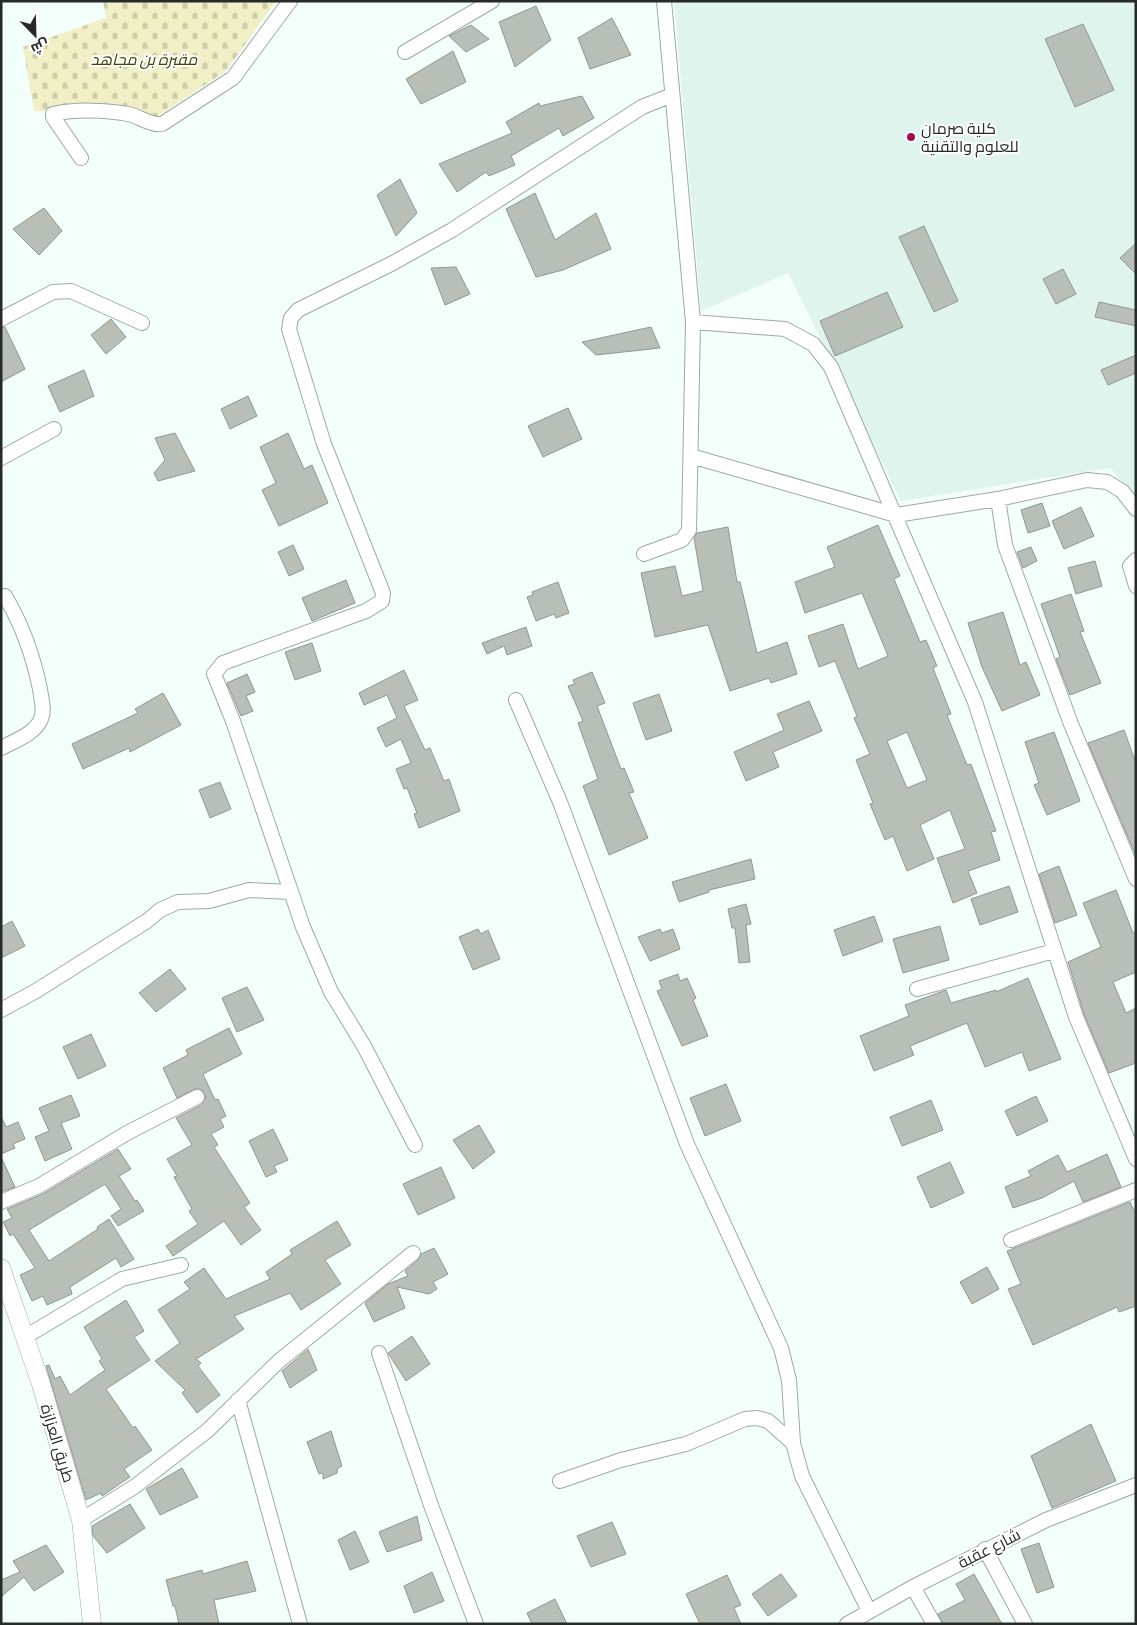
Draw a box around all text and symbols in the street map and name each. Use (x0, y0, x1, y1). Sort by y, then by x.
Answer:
north arrow (10, 10, 60, 60)
text: ش (28, 35, 51, 58)
park label: مقبرة بن مجاهد (91, 51, 198, 69)
place label: كلية صرمان للعلوم والتقنية (921, 120, 1019, 158)
marker: كلية صرمان للعلوم والتقنية (905, 131, 917, 143)
street label: طريق العزازة (36, 1402, 78, 1485)
street label: شارع عقبة (955, 1526, 1025, 1574)

